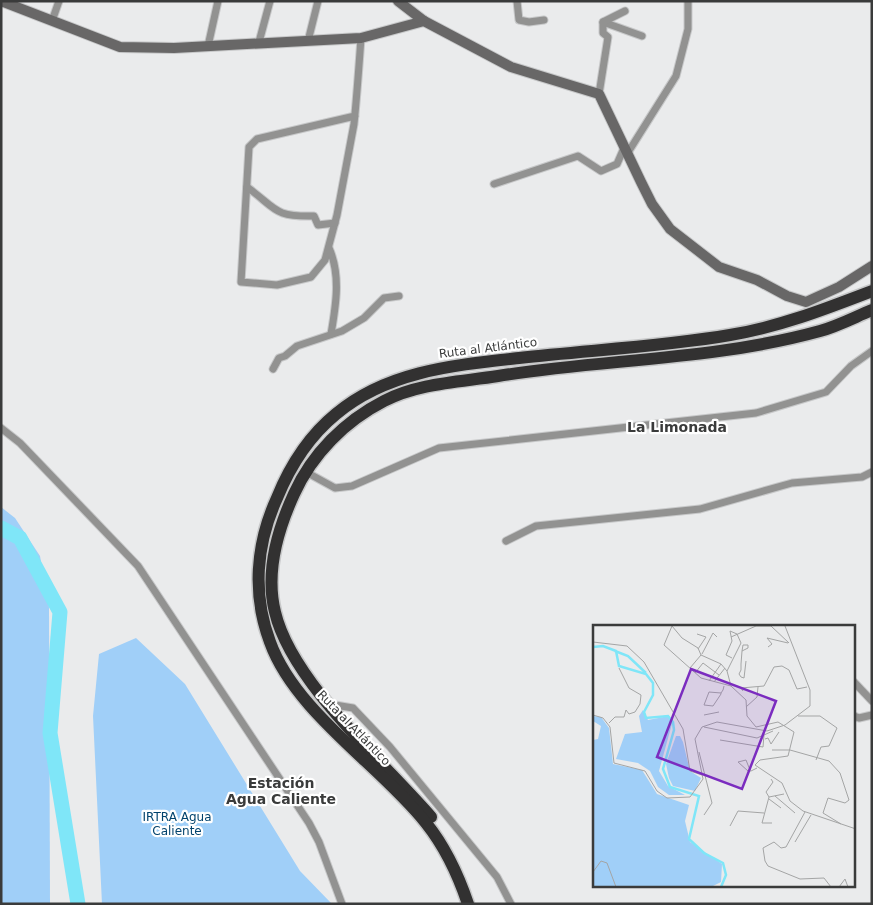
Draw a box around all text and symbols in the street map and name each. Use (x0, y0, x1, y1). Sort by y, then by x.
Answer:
street label: Ruta al Atlántico (438, 335, 538, 361)
district label: La Limonada (627, 419, 727, 435)
inset map (593, 625, 856, 888)
street label: Ruta al Atlántico (315, 688, 393, 768)
district label: Estación Agua Caliente (226, 775, 336, 807)
park label: IRTRA Agua Caliente (143, 810, 212, 838)

